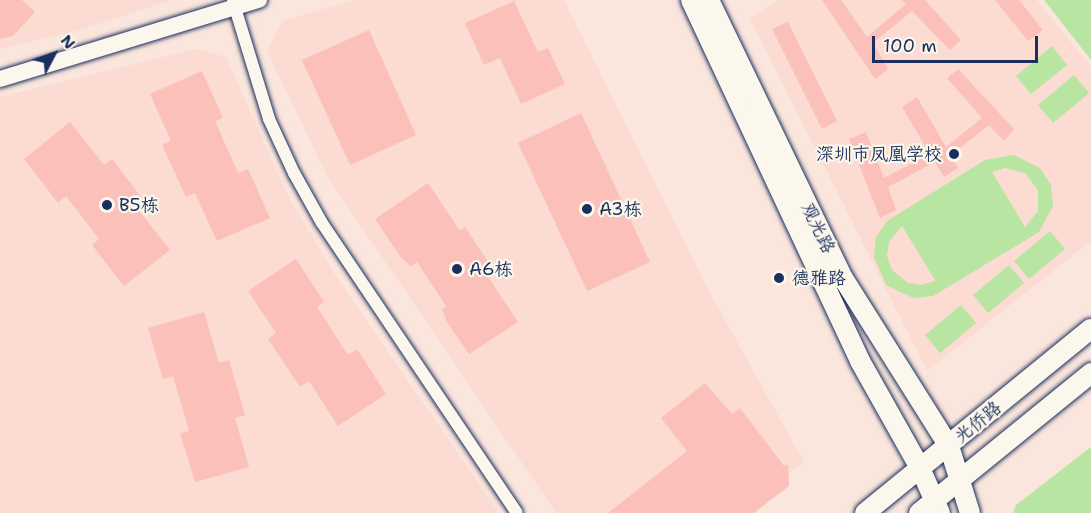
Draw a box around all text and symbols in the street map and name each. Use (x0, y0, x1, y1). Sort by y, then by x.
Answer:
north arrow (24, 24, 84, 84)
scale bar (875, 24, 1042, 62)
text: N (56, 30, 80, 54)
text: 100 m (883, 34, 937, 58)
place label: 深圳市凤凰学校 (816, 143, 942, 165)
marker: 深圳市凤凰学校 (947, 147, 961, 161)
place label: B5栋 (119, 194, 159, 216)
marker: B5栋 (100, 198, 114, 212)
place label: A3栋 (599, 198, 642, 220)
street label: 观光路 (796, 199, 840, 257)
marker: A3栋 (580, 202, 594, 216)
place label: A6栋 (469, 258, 513, 280)
marker: A6栋 (450, 262, 464, 276)
place label: 德雅路 (792, 267, 846, 289)
marker: 德雅路 (770, 269, 788, 287)
street label: 光侨路 (950, 397, 1006, 447)

